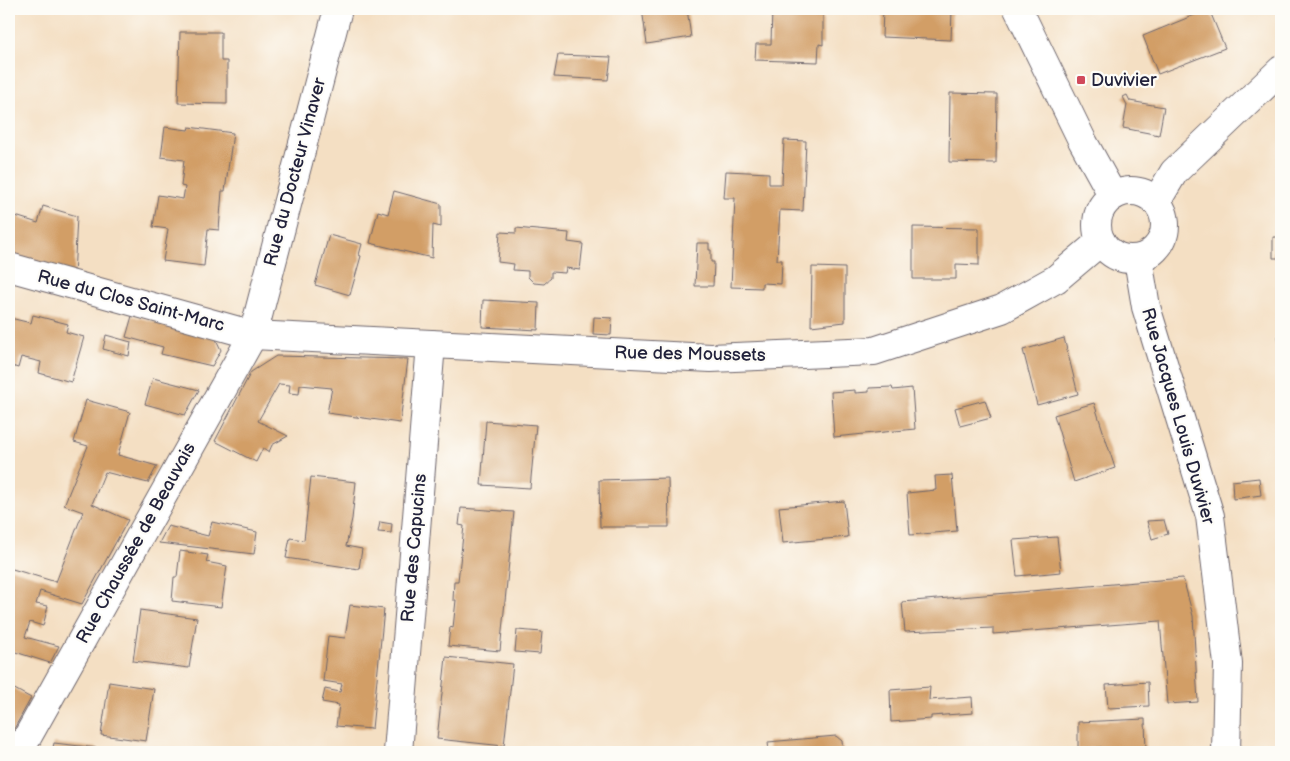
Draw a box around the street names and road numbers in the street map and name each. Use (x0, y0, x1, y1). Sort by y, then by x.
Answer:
street label: Rue du Docteur Vinaver (260, 75, 330, 268)
street label: Rue du Clos Saint-Marc (35, 266, 227, 336)
street label: Rue Jacques Louis Duvivier (1137, 305, 1219, 527)
street label: Rue des Moussets (614, 342, 766, 366)
street label: Rue Chaussée de Beauvais (72, 439, 200, 647)
street label: Rue des Capucins (397, 473, 431, 623)

